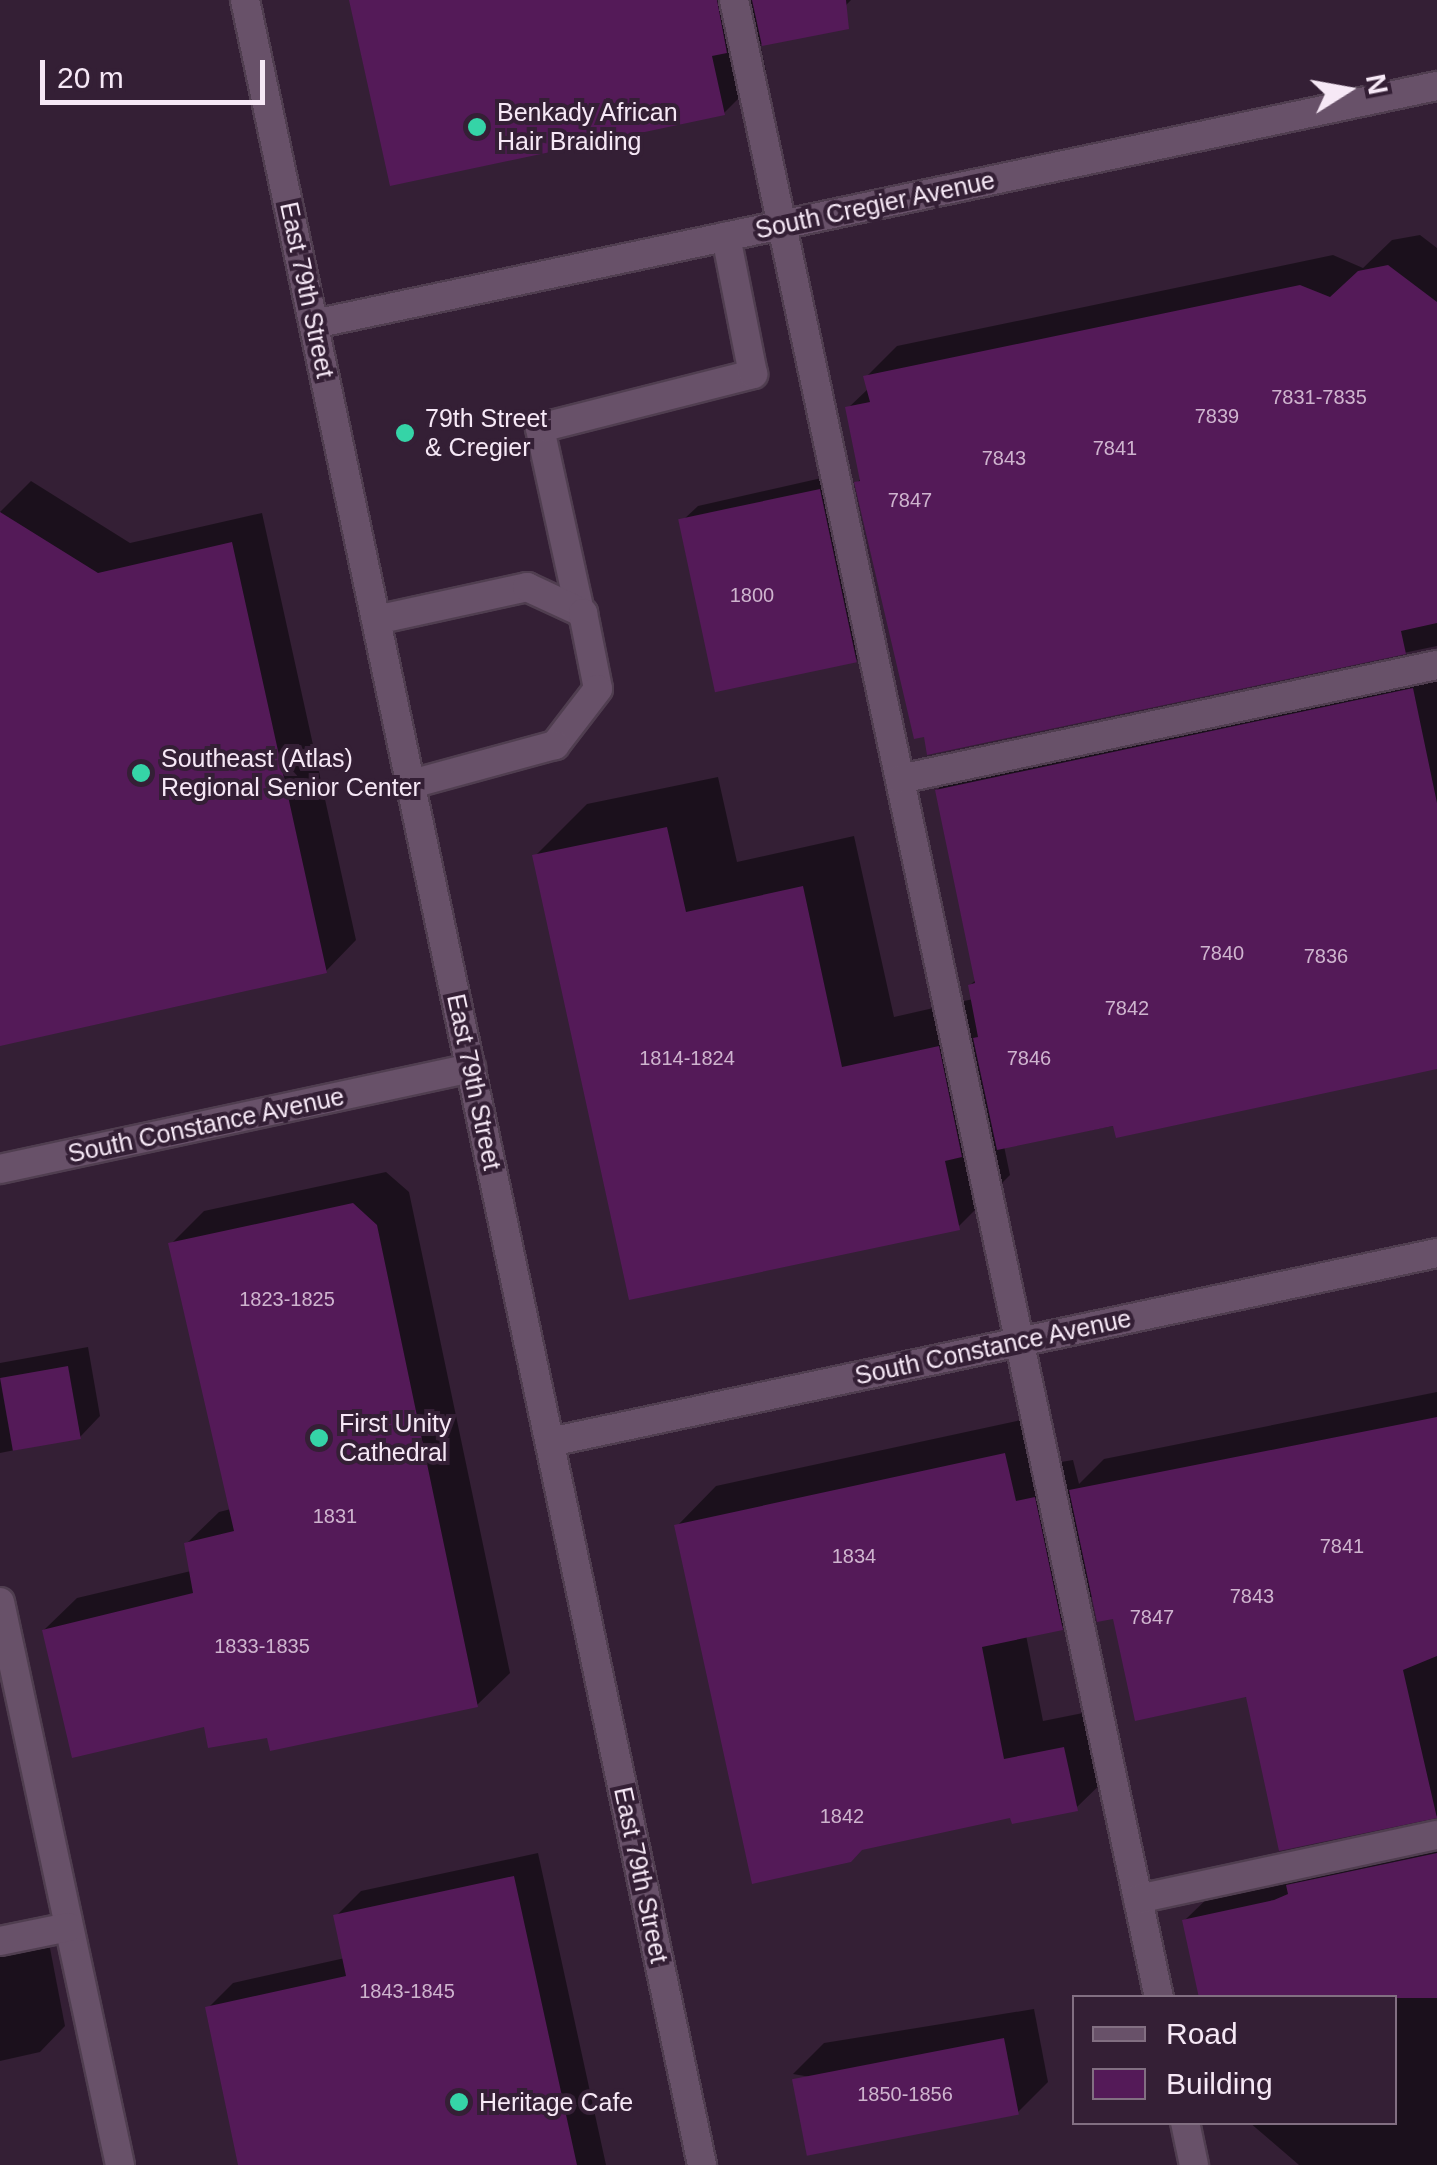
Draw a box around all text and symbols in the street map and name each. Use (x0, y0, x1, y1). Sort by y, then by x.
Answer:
scale bar (45, 40, 270, 102)
north arrow (1297, 40, 1397, 140)
text: 20 m (57, 61, 124, 94)
text: N (1360, 71, 1394, 97)
place label: Benkady African Hair Braiding (497, 98, 679, 157)
marker: Benkady African Hair Braiding (466, 116, 488, 138)
street label: South Cregier Avenue (752, 165, 998, 245)
street label: East 79th Street (274, 199, 340, 381)
house number: 7831-7835 (1271, 385, 1367, 409)
place label: 79th Street & Cregier (425, 404, 547, 463)
house number: 7839 (1195, 404, 1239, 428)
marker: 79th Street & Cregier (394, 422, 416, 444)
house number: 7841 (1093, 436, 1137, 460)
house number: 7843 (982, 446, 1026, 470)
house number: 7847 (888, 488, 932, 512)
house number: 1800 (730, 583, 774, 607)
place label: Southeast (Atlas) Regional Senior Center (161, 744, 421, 803)
marker: Southeast (Atlas) Regional Senior Center (130, 762, 152, 784)
house number: 7840 (1200, 941, 1244, 965)
house number: 7836 (1304, 944, 1348, 968)
street label: East 79th Street (441, 991, 507, 1173)
house number: 7842 (1105, 996, 1149, 1020)
house number: 1814-1824 (639, 1046, 735, 1070)
house number: 7846 (1007, 1046, 1051, 1070)
street label: South Constance Avenue (64, 1081, 348, 1169)
house number: 1823-1825 (239, 1287, 335, 1311)
street label: South Constance Avenue (851, 1303, 1135, 1391)
place label: First Unity Cathedral (339, 1409, 452, 1468)
marker: First Unity Cathedral (308, 1427, 330, 1449)
house number: 1831 (313, 1504, 357, 1528)
house number: 7841 (1320, 1534, 1364, 1558)
house number: 1834 (832, 1544, 876, 1568)
house number: 7843 (1230, 1584, 1274, 1608)
house number: 7847 (1130, 1605, 1174, 1629)
house number: 1833-1835 (214, 1634, 310, 1658)
street label: East 79th Street (608, 1784, 674, 1966)
house number: 1842 (820, 1804, 864, 1828)
house number: 1843-1845 (359, 1979, 455, 2003)
legend (1072, 1995, 1397, 2125)
text: Road (1166, 2017, 1238, 2050)
text: Building (1166, 2067, 1273, 2100)
house number: 1850-1856 (857, 2082, 953, 2106)
place label: Heritage Cafe (479, 2087, 633, 2117)
marker: Heritage Cafe (448, 2091, 470, 2113)

